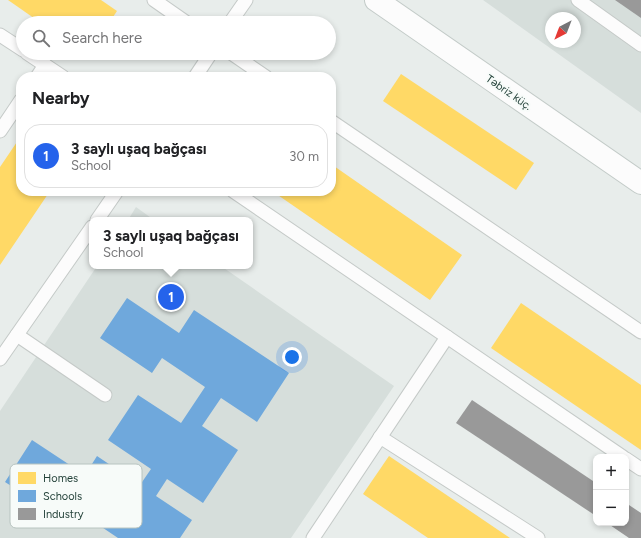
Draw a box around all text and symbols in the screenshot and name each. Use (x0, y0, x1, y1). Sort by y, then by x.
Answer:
north arrow (545, 12, 581, 48)
search box (16, 16, 336, 60)
icon: search (30, 27, 52, 49)
text: Search here (62, 29, 142, 47)
street label: Təbriz küç. (483, 72, 534, 113)
text: Nearby (32, 88, 90, 108)
text: 3 saylı uşaq bağçası (71, 140, 207, 158)
text: 1 (43, 149, 49, 164)
text: 30 m (289, 149, 319, 164)
text: School (71, 158, 111, 173)
popup (89, 217, 253, 269)
text: 3 saylı uşaq bağçası (103, 227, 239, 245)
text: School (103, 245, 143, 260)
pin: 1 (158, 282, 184, 312)
your location (282, 347, 302, 367)
map controls (593, 454, 629, 526)
button: + (593, 454, 629, 490)
legend (10, 464, 142, 528)
text: Homes (43, 472, 78, 485)
text: Schools (43, 490, 82, 503)
button: − (593, 490, 629, 526)
text: Industry (43, 508, 84, 521)

